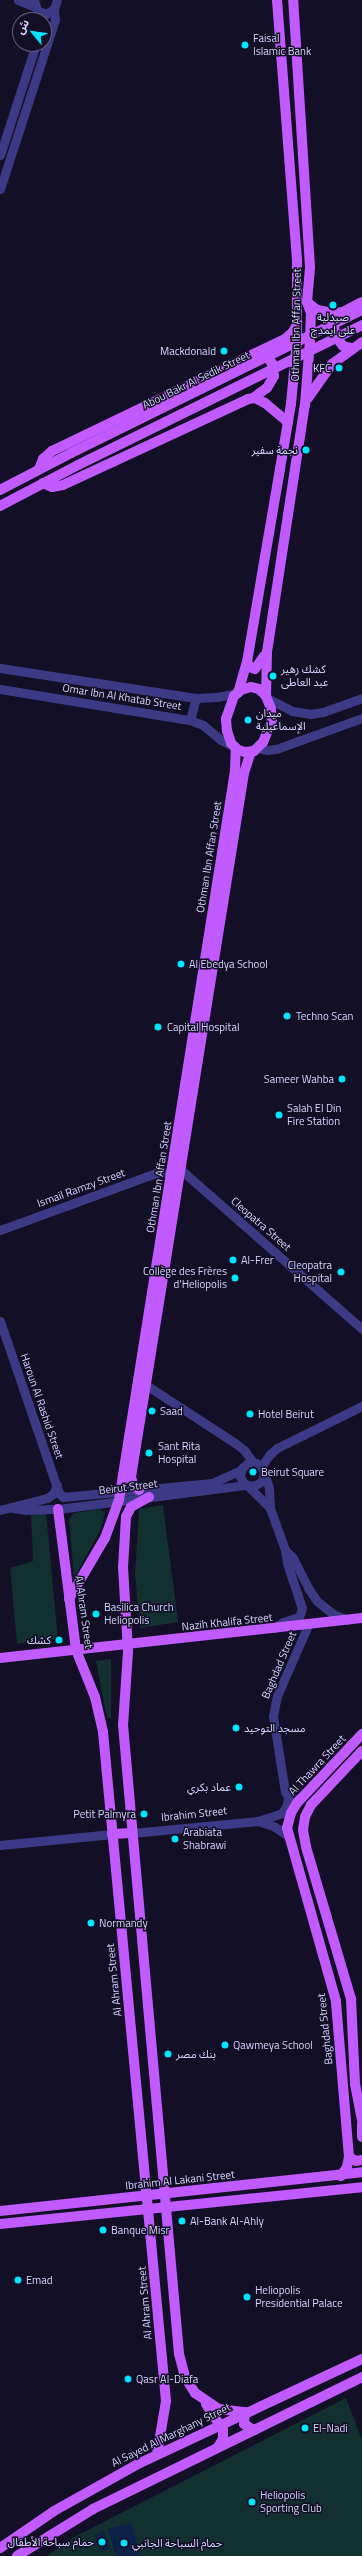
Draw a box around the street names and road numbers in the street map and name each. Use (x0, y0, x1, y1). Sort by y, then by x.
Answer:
street label: Othman Ibn Affan Street (288, 268, 304, 382)
street label: Abou Bakr Al Sedik Street (140, 348, 252, 412)
street label: Omar Ibn Al Khatab Street (62, 681, 182, 713)
street label: Othman Ibn Affan Street (194, 800, 224, 914)
street label: Othman Ibn Affan Street (144, 1120, 174, 1234)
street label: Ismail Ramzy Street (35, 1166, 127, 1210)
street label: Cleopatra Street (228, 1194, 294, 1254)
street label: Haroun Al Rashid Street (18, 1352, 66, 1460)
street label: Beirut Street (98, 1477, 158, 1497)
street label: Al Ahram Street (72, 1575, 96, 1649)
street label: Nazih Khalifa Street (181, 1611, 273, 1633)
street label: Baghdad Street (259, 1629, 299, 1701)
street label: Al Thawra Street (286, 1732, 348, 1798)
street label: Ibrahim Street (160, 1804, 228, 1824)
street label: Al Ahram Street (104, 1943, 124, 2017)
street label: Baghdad Street (315, 1993, 335, 2065)
street label: Ibrahim Al Lakani Street (125, 2168, 235, 2192)
street label: Al Ahram Street (135, 2266, 155, 2340)
street label: Al Sayed Al Marghany Street (109, 2400, 233, 2470)

